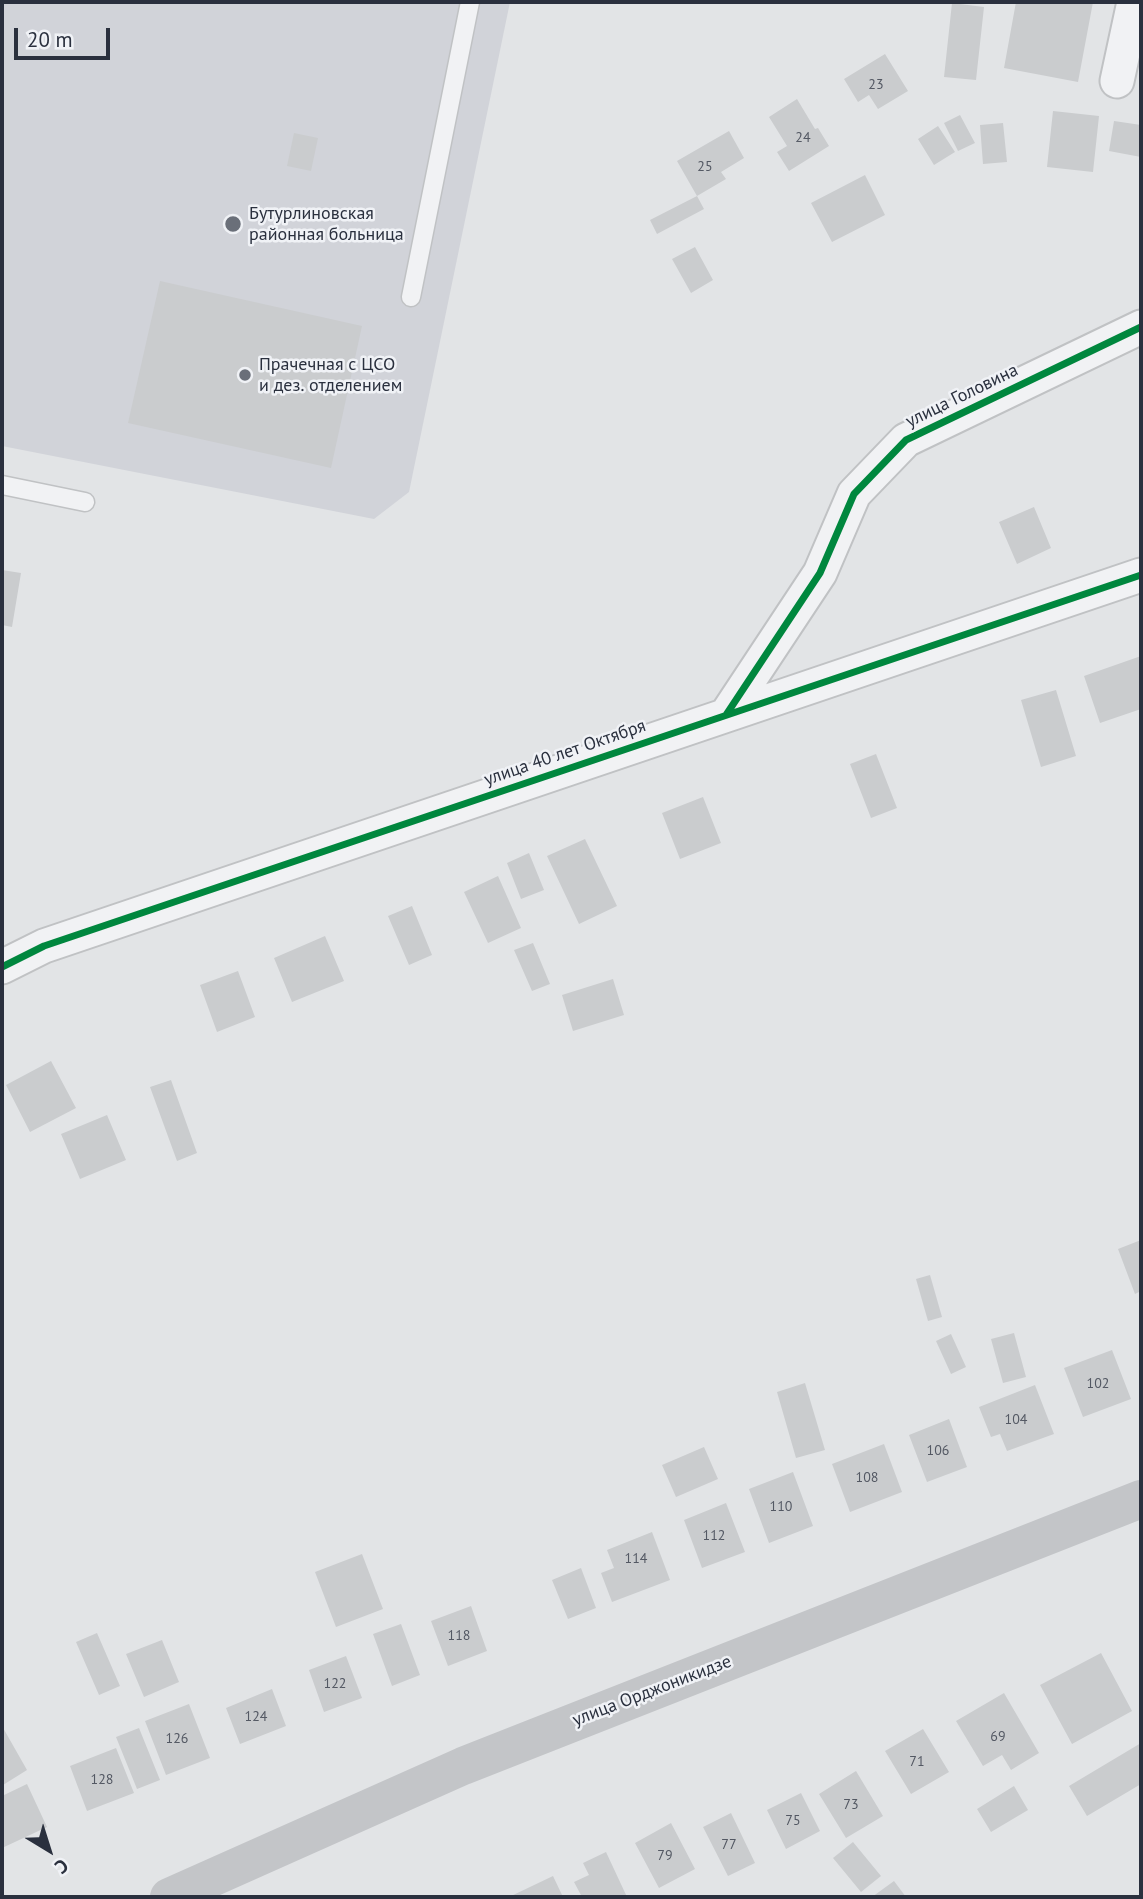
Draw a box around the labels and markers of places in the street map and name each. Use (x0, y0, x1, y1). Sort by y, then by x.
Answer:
place label: Бутурлиновская районная больница (249, 203, 404, 246)
marker: Бутурлиновская районная больница (223, 214, 243, 234)
place label: Прачечная с ЦСО и дез. отделением (259, 354, 402, 396)
marker: Прачечная с ЦСО и дез. отделением (237, 367, 253, 383)

